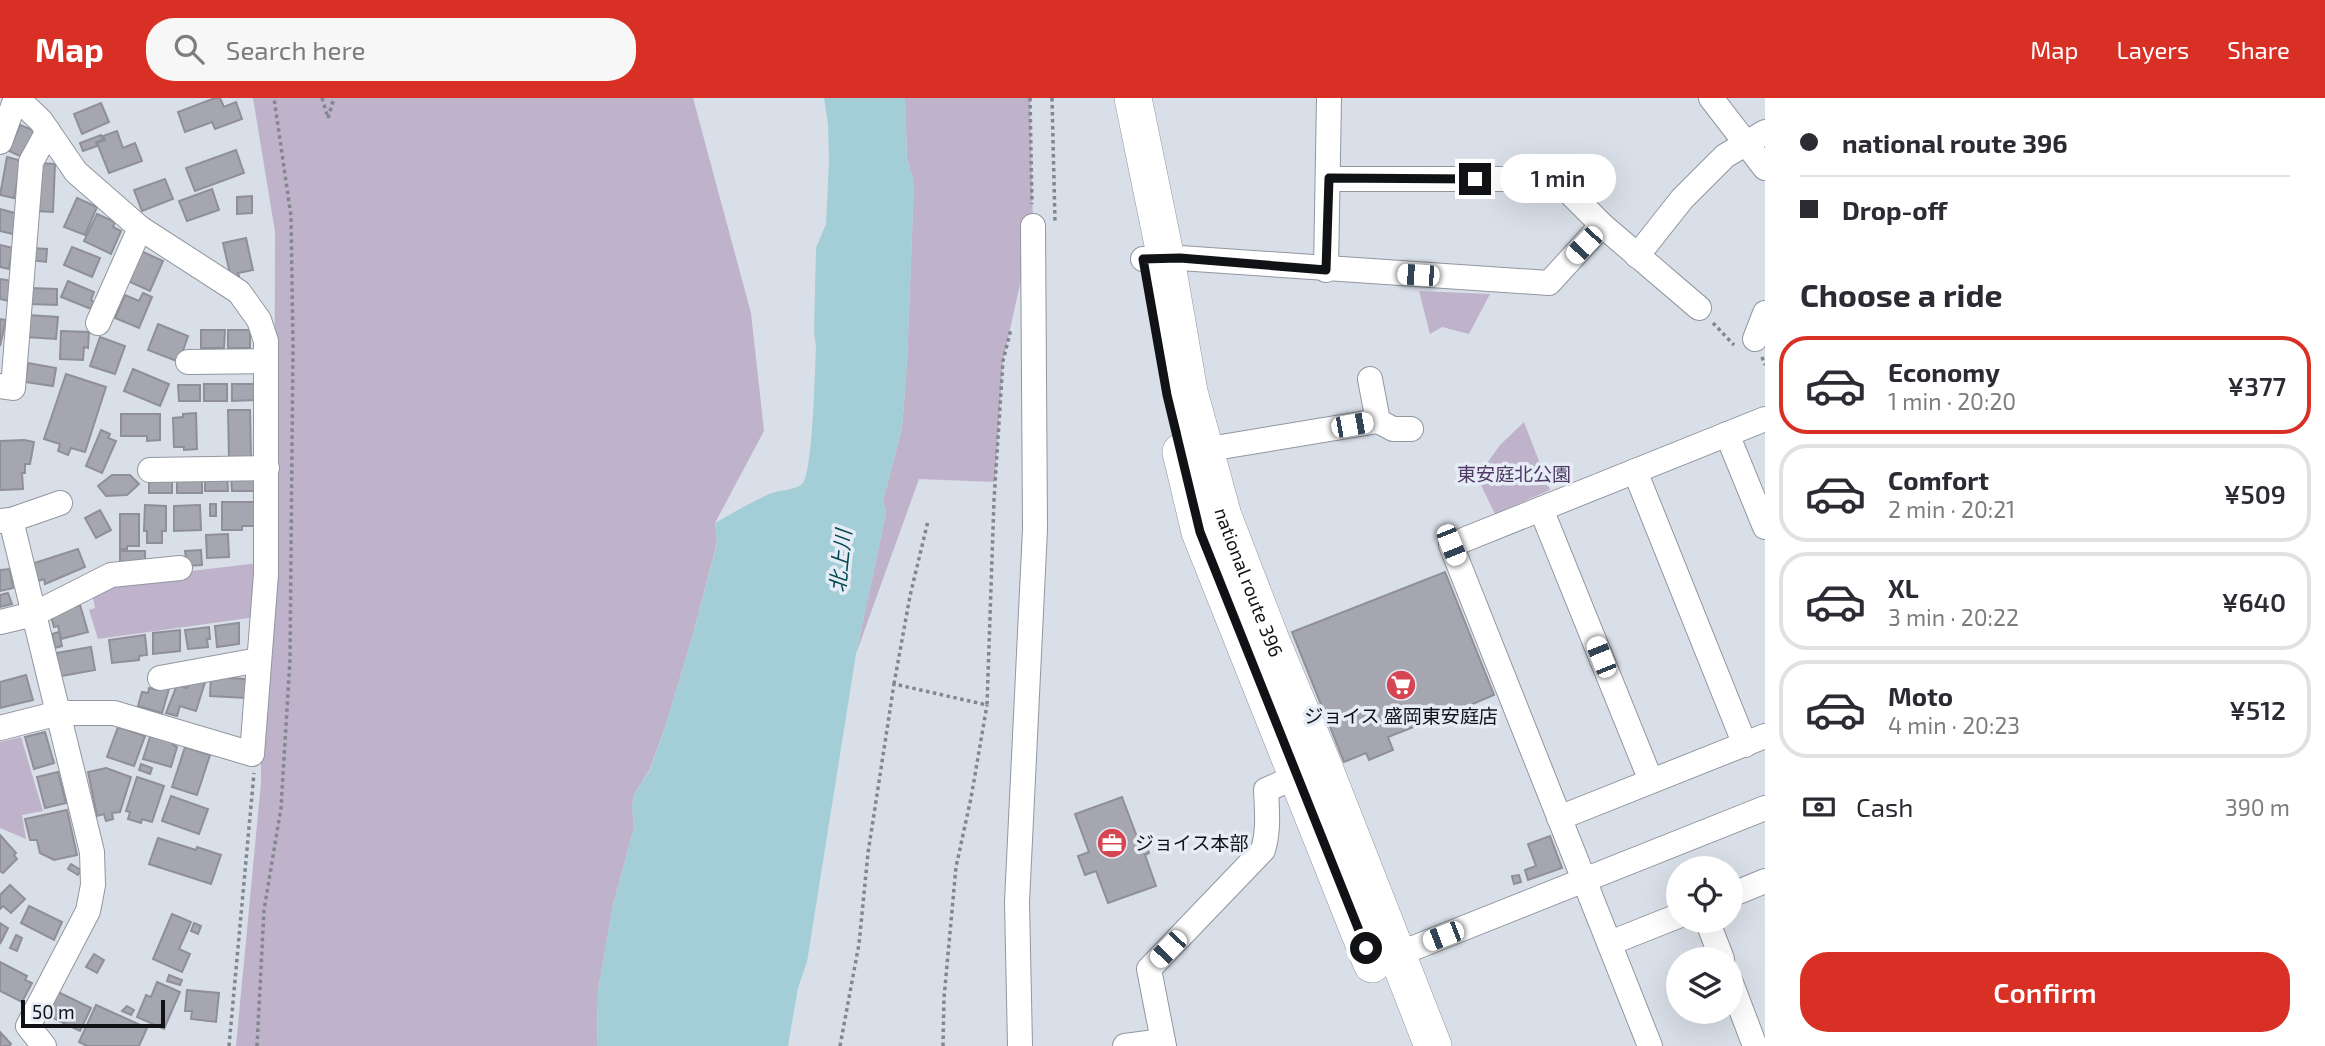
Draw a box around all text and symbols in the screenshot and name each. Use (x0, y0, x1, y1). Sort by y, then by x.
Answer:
search box (146, 18, 636, 81)
text: Map (35, 29, 104, 69)
icon: search (170, 30, 208, 68)
text: Search here (226, 34, 365, 65)
text: Map (2030, 35, 2078, 64)
text: Layers (2116, 35, 2189, 64)
text: Share (2227, 35, 2290, 64)
text: national route 396 (1842, 127, 2068, 158)
callout: 1 min (1500, 154, 1615, 204)
route end (1459, 163, 1491, 195)
text: 1 min (1531, 164, 1585, 192)
text: Drop-off (1842, 194, 1947, 225)
car (1562, 222, 1607, 268)
car (1397, 263, 1440, 287)
text: Choose a ride (1800, 275, 2003, 313)
icon: car (1804, 354, 1867, 417)
text: Economy (1888, 356, 2000, 387)
text: ¥377 (2228, 370, 2286, 401)
text: 1 min · 20:20 (1888, 387, 2016, 415)
car (1330, 411, 1375, 439)
park label: 東安庭北公園 (1457, 462, 1571, 485)
icon: car (1804, 462, 1867, 525)
text: Comfort (1888, 464, 1989, 495)
text: ¥509 (2224, 478, 2286, 509)
text: 2 min · 20:21 (1888, 495, 2015, 523)
street label: national route 396 (1210, 505, 1289, 660)
car (1434, 522, 1469, 568)
water label: 北上川 (824, 526, 855, 593)
icon: car (1804, 570, 1867, 633)
text: XL (1888, 572, 1919, 603)
text: ¥640 (2222, 586, 2286, 617)
text: 3 min · 20:22 (1888, 603, 2019, 631)
car (1584, 634, 1619, 680)
supermarket icon: ジョイス 盛岡東安庭店 (1384, 668, 1418, 702)
icon: car (1804, 678, 1867, 741)
text: Moto (1888, 680, 1953, 711)
text: ¥512 (2229, 694, 2286, 725)
place label: ジョイス 盛岡東安庭店 (1304, 704, 1498, 727)
text: 4 min · 20:23 (1888, 711, 2020, 739)
icon: cash (1800, 788, 1838, 826)
text: Cash (1856, 791, 1913, 822)
text: 390 m (2225, 793, 2290, 821)
office icon: ジョイス本部 (1095, 826, 1129, 860)
place label: ジョイス本部 (1135, 831, 1248, 854)
map controls (1666, 856, 1743, 1024)
button: locate (1666, 856, 1743, 933)
car (1420, 919, 1467, 953)
car (1146, 927, 1191, 971)
route start (1350, 932, 1382, 964)
button: layers (1666, 947, 1743, 1024)
button: Confirm (1800, 952, 2290, 1032)
scale bar (21, 997, 164, 1029)
text: 50 m (32, 1000, 75, 1023)

